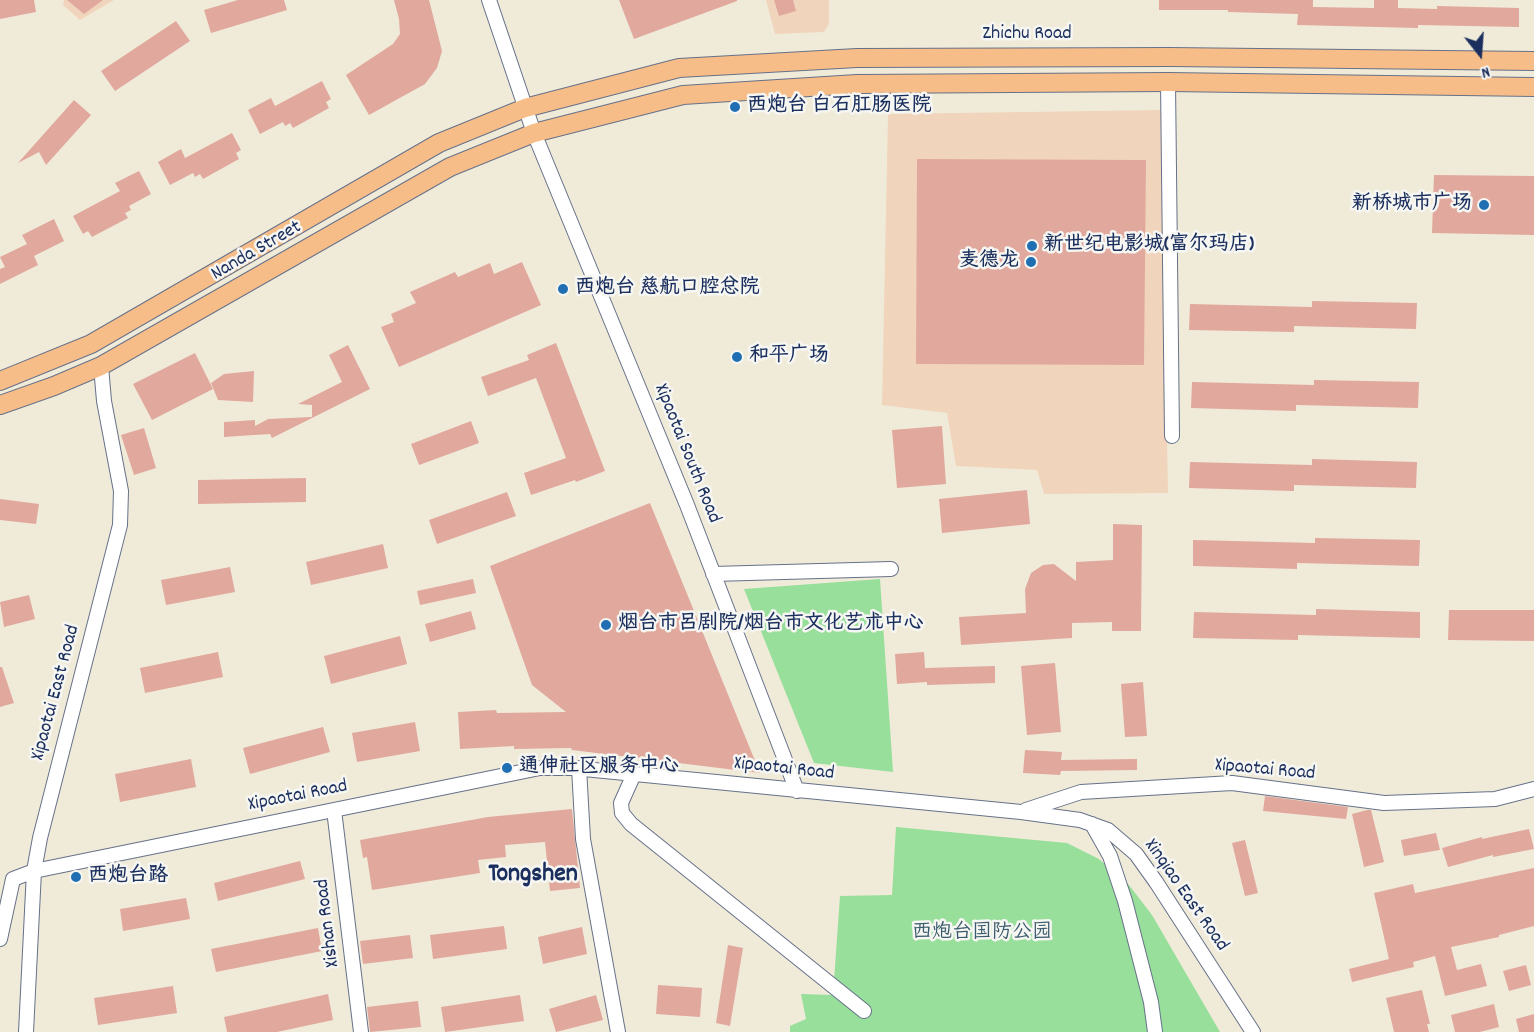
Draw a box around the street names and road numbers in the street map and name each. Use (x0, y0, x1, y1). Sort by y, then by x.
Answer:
street label: Zhichu Road (982, 23, 1072, 47)
street label: Nanda Street (208, 216, 306, 288)
street label: Xipaotai South Road (647, 381, 725, 527)
street label: Xipaotai East Road (27, 623, 87, 763)
street label: Xipaotai Road (733, 753, 835, 787)
street label: Xipaotai Road (1214, 755, 1316, 787)
street label: Xipaotai Road (246, 776, 350, 818)
street label: Xinqiao East Road (1137, 835, 1233, 957)
street label: Xishan Road (312, 877, 346, 969)

